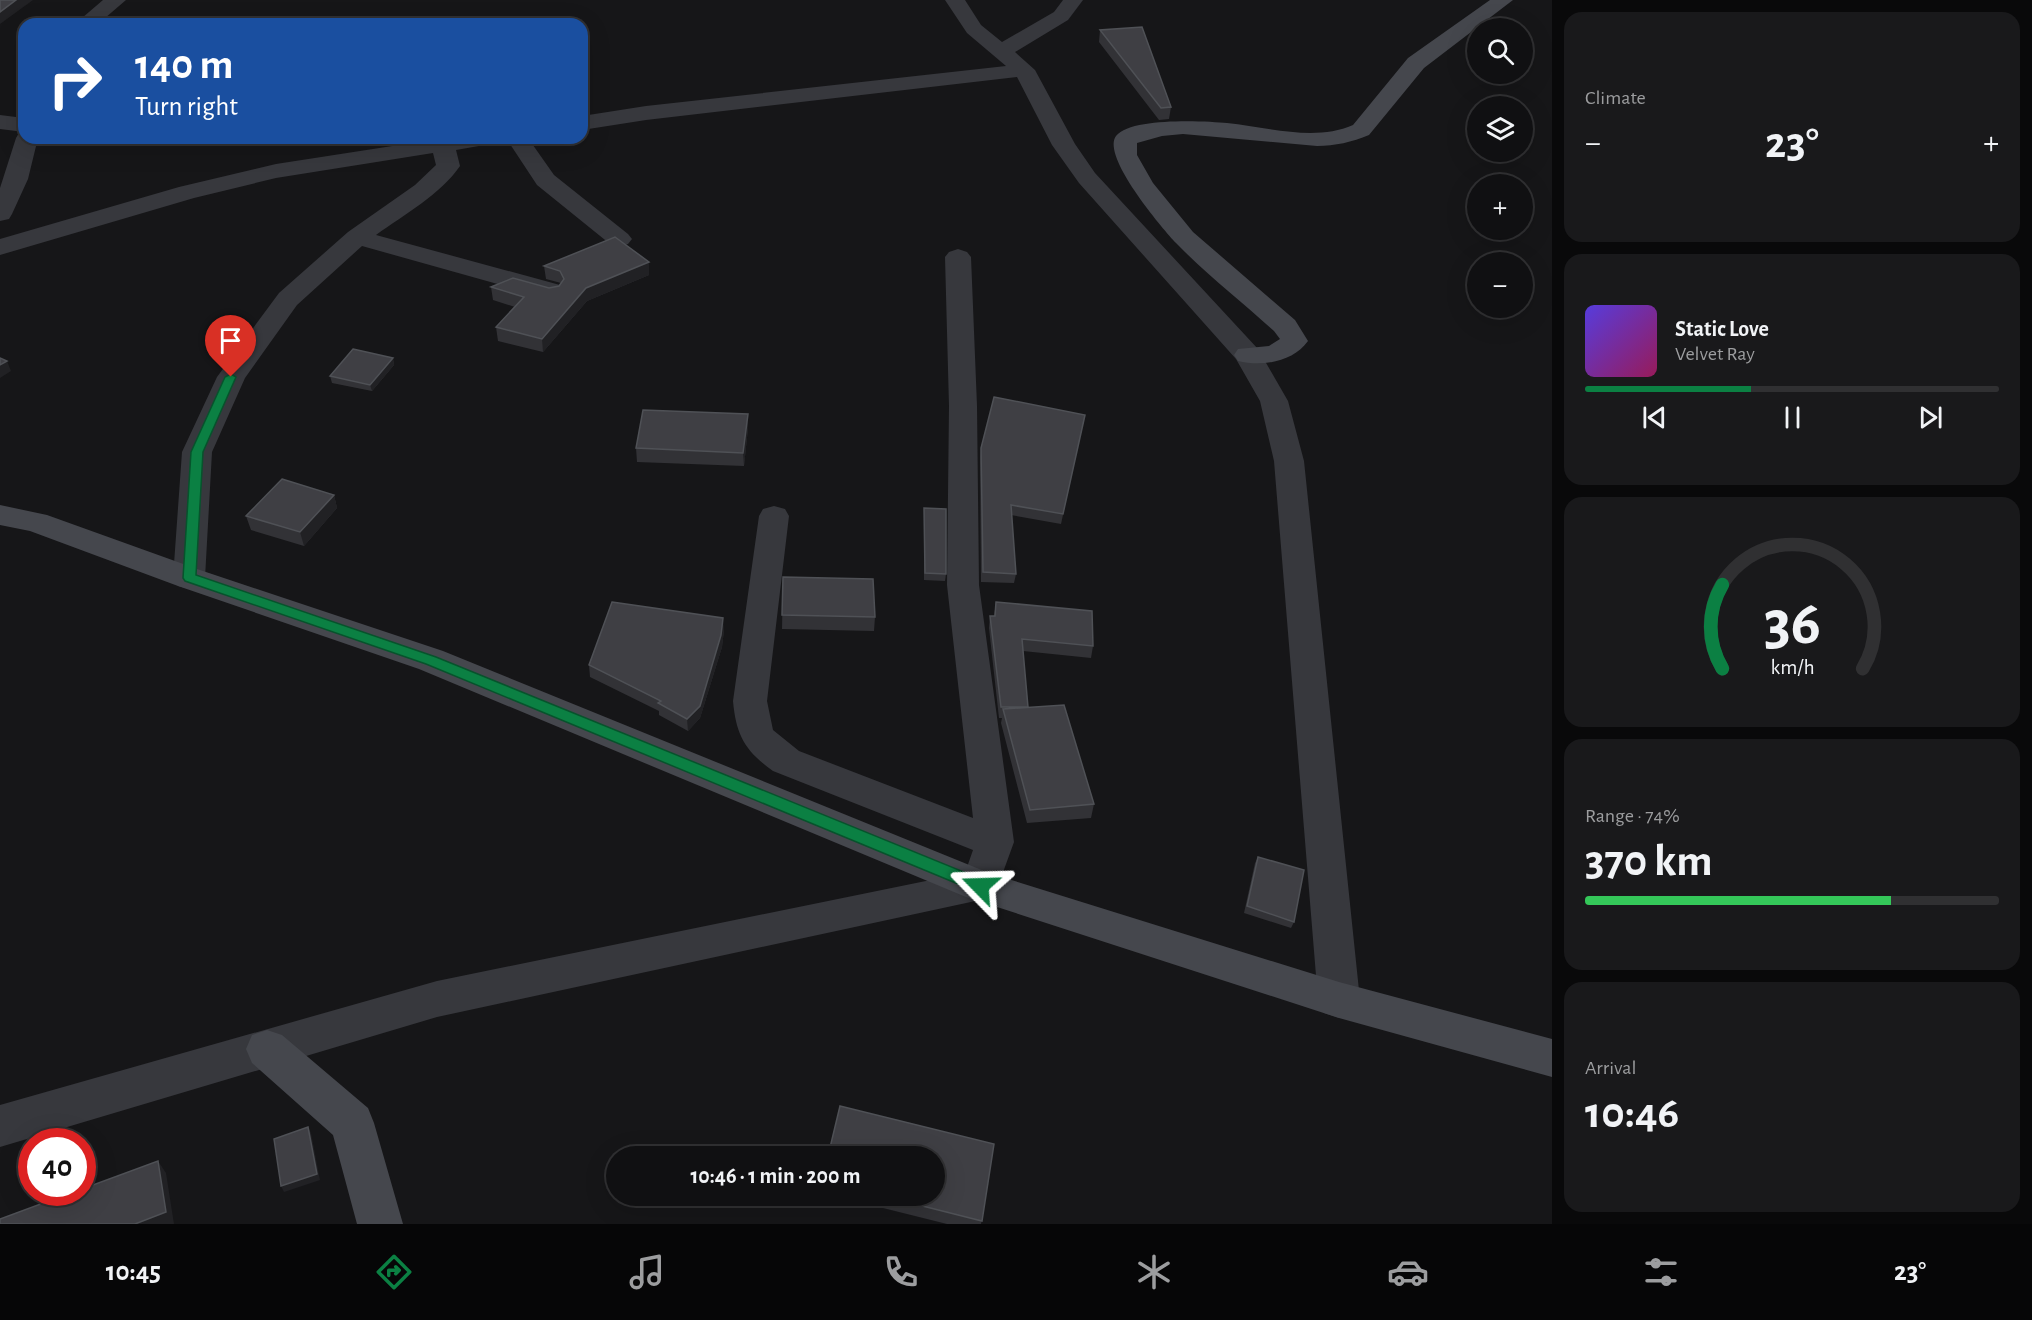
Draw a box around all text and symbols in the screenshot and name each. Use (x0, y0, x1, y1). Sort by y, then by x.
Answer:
map controls (1467, 18, 1533, 318)
button: search (1467, 18, 1533, 84)
icon: right (36, 42, 114, 120)
text: 140 m (135, 44, 233, 86)
text: Climate (1585, 88, 1646, 108)
text: Turn right (135, 93, 238, 120)
button: layers (1467, 96, 1533, 162)
text: 23° (1765, 121, 1819, 166)
text: − (1585, 127, 1601, 160)
text: + (1983, 127, 1999, 160)
button: + (1467, 174, 1533, 240)
button: − (1467, 252, 1533, 318)
pin (205, 315, 256, 377)
text: Static Love (1675, 318, 1769, 340)
icon: arrive (214, 324, 247, 357)
text: Velvet Ray (1675, 344, 1755, 364)
icon: previous (1638, 401, 1671, 434)
icon: pause (1776, 401, 1809, 434)
icon: next (1914, 401, 1947, 434)
text: 36 (1763, 593, 1821, 655)
text: km/h (1770, 657, 1814, 678)
text: Range · 74% (1585, 806, 1680, 826)
text: 370 km (1585, 839, 1713, 884)
position arrow (948, 854, 1012, 918)
text: Arrival (1585, 1058, 1636, 1078)
text: 10:46 (1585, 1091, 1679, 1136)
speed limit sign: 40 (18, 1128, 96, 1206)
text: 10:46 · 1 min · 200 m (690, 1165, 861, 1187)
icon: directions (373, 1251, 415, 1293)
icon: music (626, 1251, 668, 1293)
icon: phone (880, 1251, 922, 1293)
icon: climate (1133, 1251, 1175, 1293)
icon: car (1387, 1251, 1429, 1293)
icon: filters (1640, 1251, 1682, 1293)
text: 10:45 (106, 1258, 161, 1285)
text: 23° (1894, 1258, 1926, 1285)

